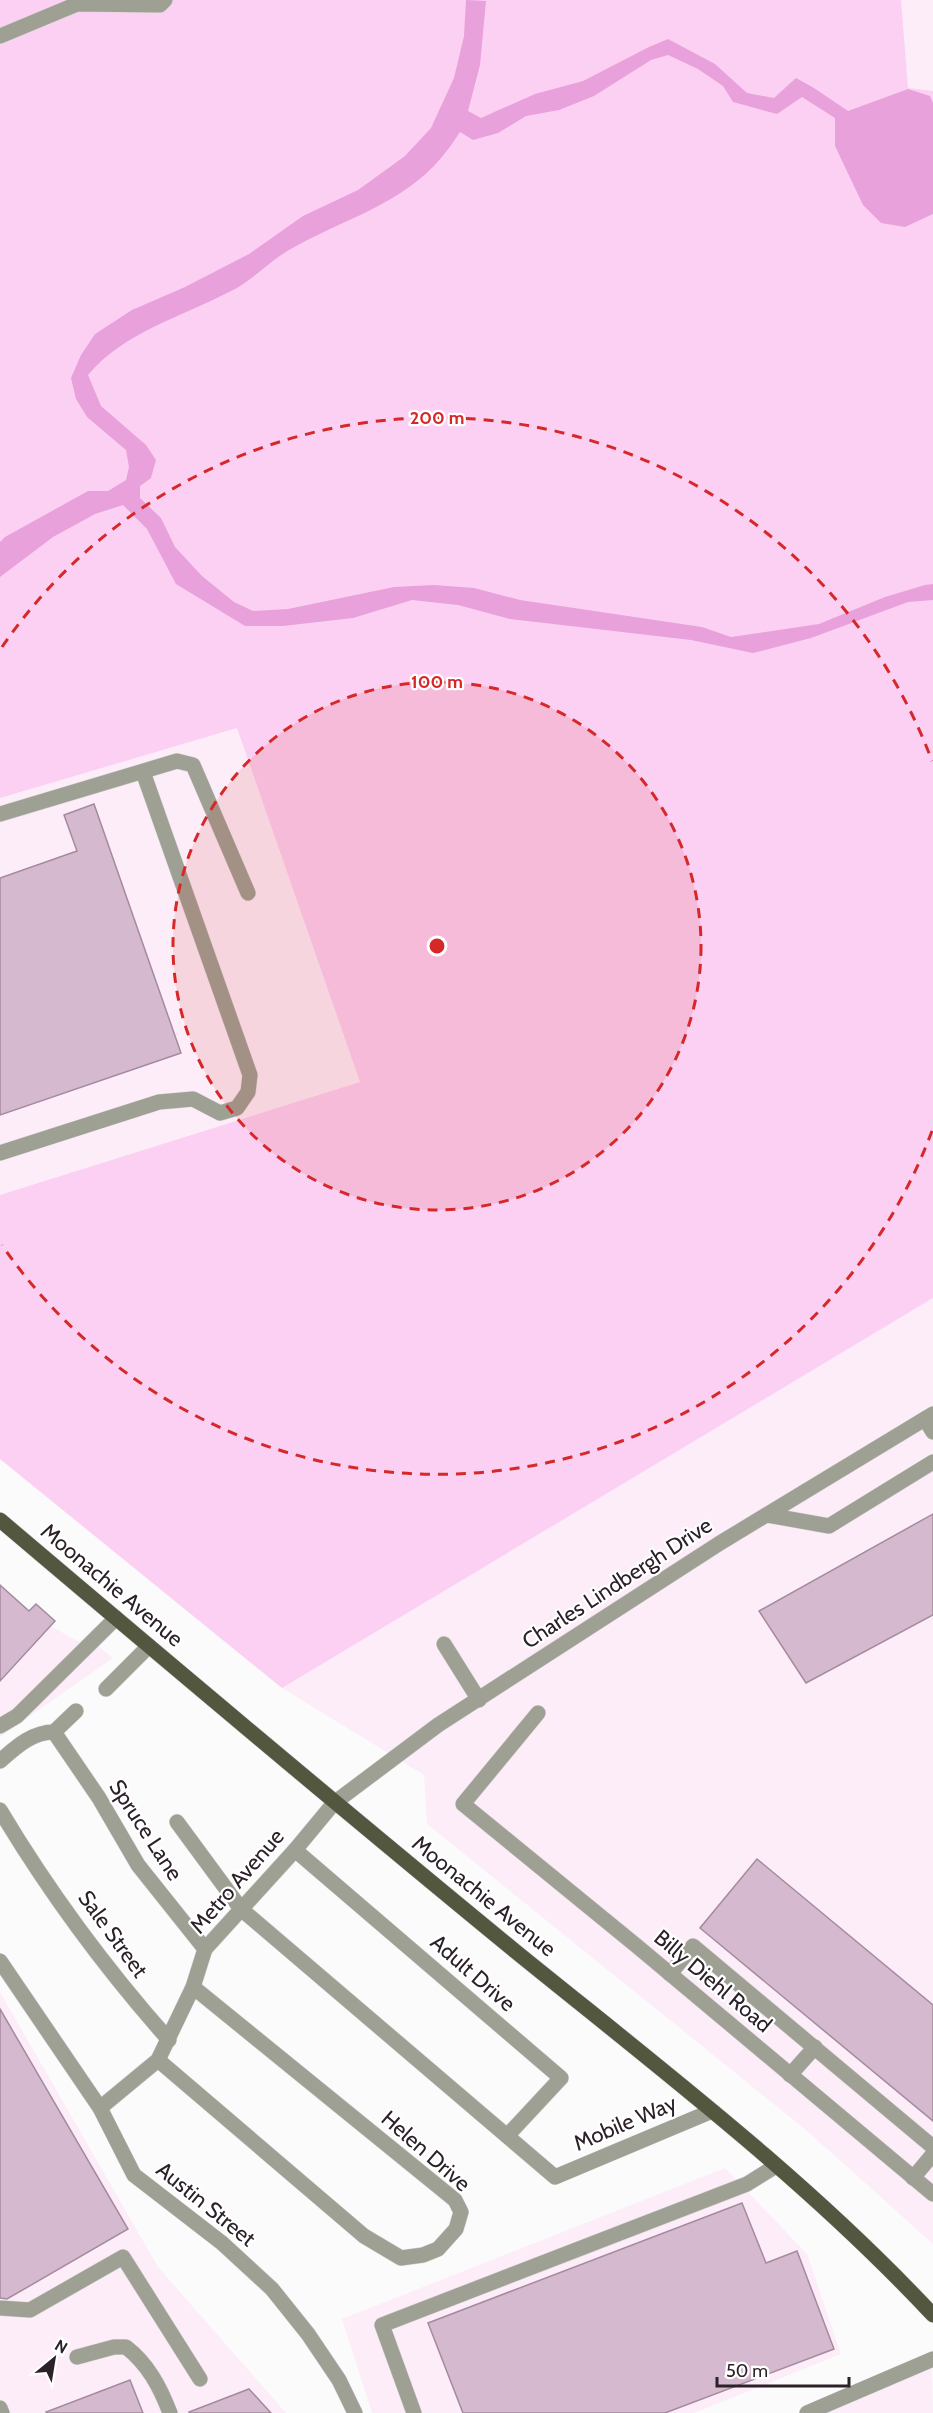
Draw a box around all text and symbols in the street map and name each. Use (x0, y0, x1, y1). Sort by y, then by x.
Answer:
text: 200 m (410, 407, 464, 429)
text: 100 m (411, 671, 463, 693)
centre of rings (427, 936, 447, 956)
street label: Charles Lindbergh Drive (517, 1511, 717, 1655)
street label: Moonachie Avenue (35, 1518, 189, 1652)
street label: Spruce Lane (103, 1775, 189, 1885)
street label: Metro Avenue (184, 1823, 290, 1939)
street label: Moonachie Avenue (407, 1830, 561, 1962)
street label: Sale Street (72, 1885, 154, 1983)
street label: Billy Diehl Road (649, 1924, 777, 2038)
street label: Adult Drive (425, 1929, 521, 2017)
street label: Mobile Way (570, 2089, 680, 2157)
street label: Helen Drive (376, 2105, 476, 2197)
street label: Austin Street (151, 2156, 261, 2253)
north arrow (24, 2329, 84, 2389)
text: N (52, 2335, 71, 2357)
scale bar (717, 2350, 849, 2388)
text: 50 m (726, 2360, 768, 2382)

